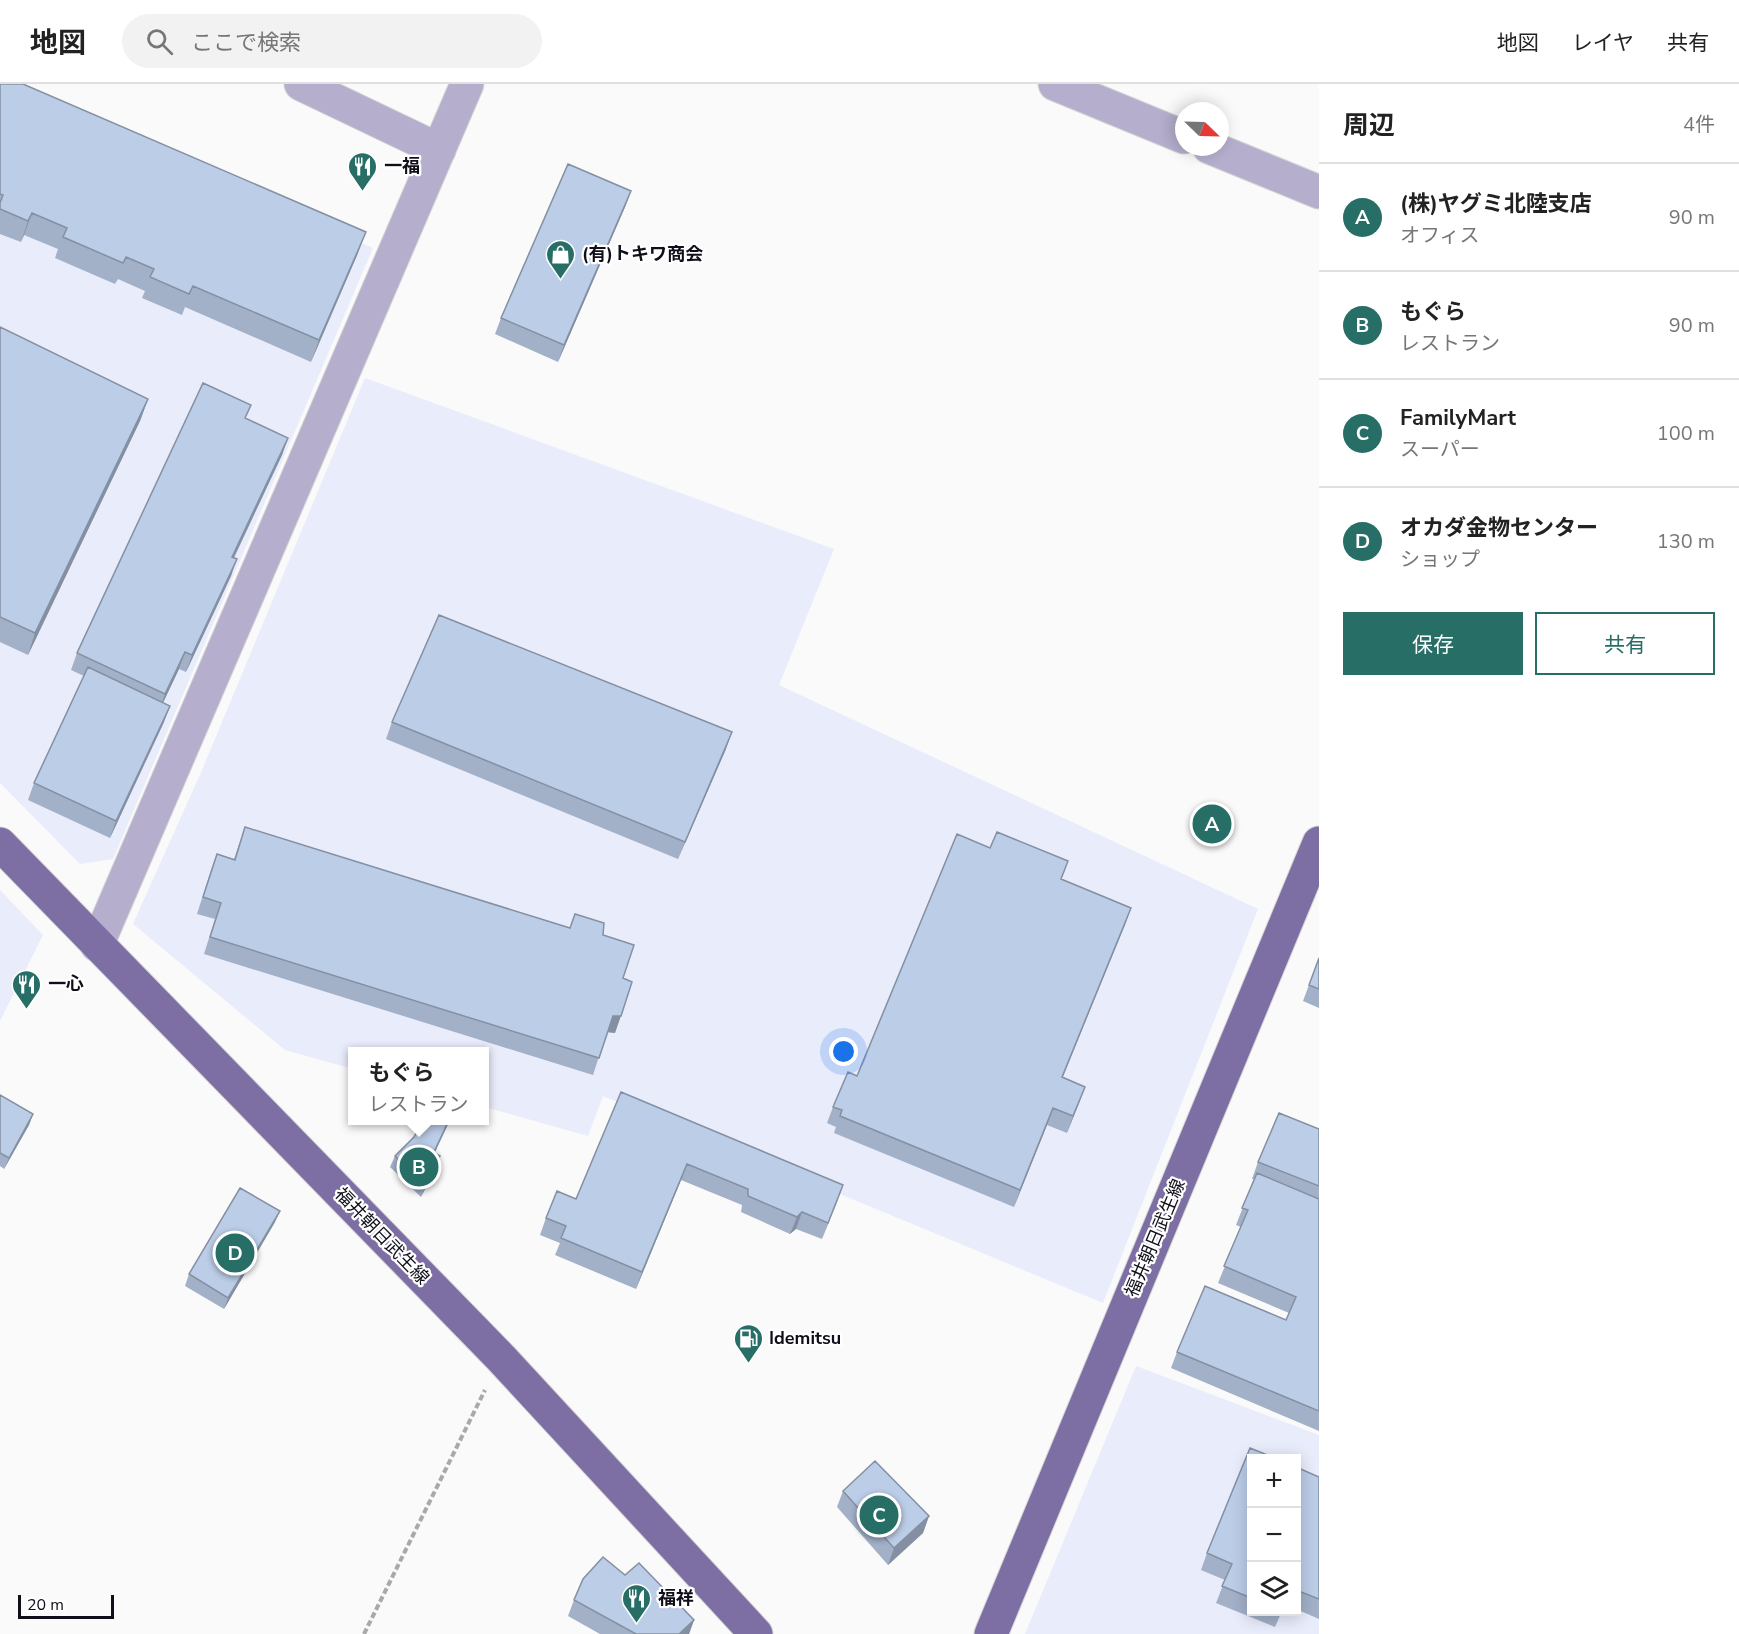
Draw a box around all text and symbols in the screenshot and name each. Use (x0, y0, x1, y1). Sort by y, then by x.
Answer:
search box (122, 14, 542, 68)
text: 地図 (30, 24, 86, 62)
icon: search (143, 25, 176, 58)
text: ここで検索 (191, 28, 301, 58)
text: 地図 (1497, 29, 1539, 57)
text: レイヤ (1572, 29, 1634, 57)
text: 共有 (1667, 29, 1709, 57)
north arrow (1175, 102, 1229, 156)
text: 周辺 (1343, 108, 1395, 143)
text: 4件 (1683, 111, 1715, 138)
restaurant icon: 一福 (347, 150, 379, 192)
place label: 一福 (384, 154, 420, 178)
text: (株)ヤグミ北陸支店 (1400, 189, 1592, 219)
text: A (1355, 204, 1370, 231)
text: 90 m (1669, 204, 1715, 231)
text: オフィス (1400, 222, 1480, 249)
shop icon: (有)トキワ商会 (545, 238, 577, 280)
place label: (有)トキワ商会 (582, 242, 703, 266)
text: もぐら (1400, 297, 1466, 327)
text: B (1356, 312, 1369, 339)
text: 90 m (1669, 312, 1715, 339)
text: レストラン (1400, 330, 1500, 357)
text: FamilyMart (1400, 403, 1516, 433)
text: C (1356, 420, 1369, 447)
text: 100 m (1657, 420, 1715, 447)
text: スーパー (1400, 436, 1480, 463)
text: オカダ金物センター (1400, 513, 1598, 543)
text: D (1355, 528, 1370, 555)
text: 130 m (1657, 528, 1715, 555)
text: ショップ (1400, 546, 1480, 573)
button: 保存 (1343, 612, 1523, 675)
button: 共有 (1535, 612, 1715, 675)
pin: A (1192, 802, 1232, 846)
restaurant icon: 一心 (11, 968, 43, 1010)
place label: 一心 (48, 972, 84, 996)
your location (829, 1037, 858, 1066)
popup (348, 1047, 489, 1125)
text: もぐら (369, 1058, 435, 1088)
text: レストラン (369, 1091, 469, 1118)
pin: B (400, 1144, 438, 1190)
street label: 福井朝日武生線 (1119, 1175, 1191, 1301)
street label: 福井朝日武生線 (330, 1182, 434, 1290)
pin: D (216, 1230, 254, 1276)
fuel station icon: Idemitsu (732, 1322, 764, 1364)
place label: Idemitsu (769, 1326, 841, 1350)
map controls (1247, 1454, 1301, 1616)
button: + (1247, 1454, 1301, 1508)
pin: C (860, 1492, 898, 1538)
button: − (1247, 1508, 1301, 1562)
button: layers (1247, 1562, 1301, 1616)
restaurant icon: 福祥 (621, 1582, 653, 1624)
place label: 福祥 (658, 1586, 694, 1610)
scale bar (18, 1592, 114, 1620)
text: 20 m (27, 1594, 64, 1616)

